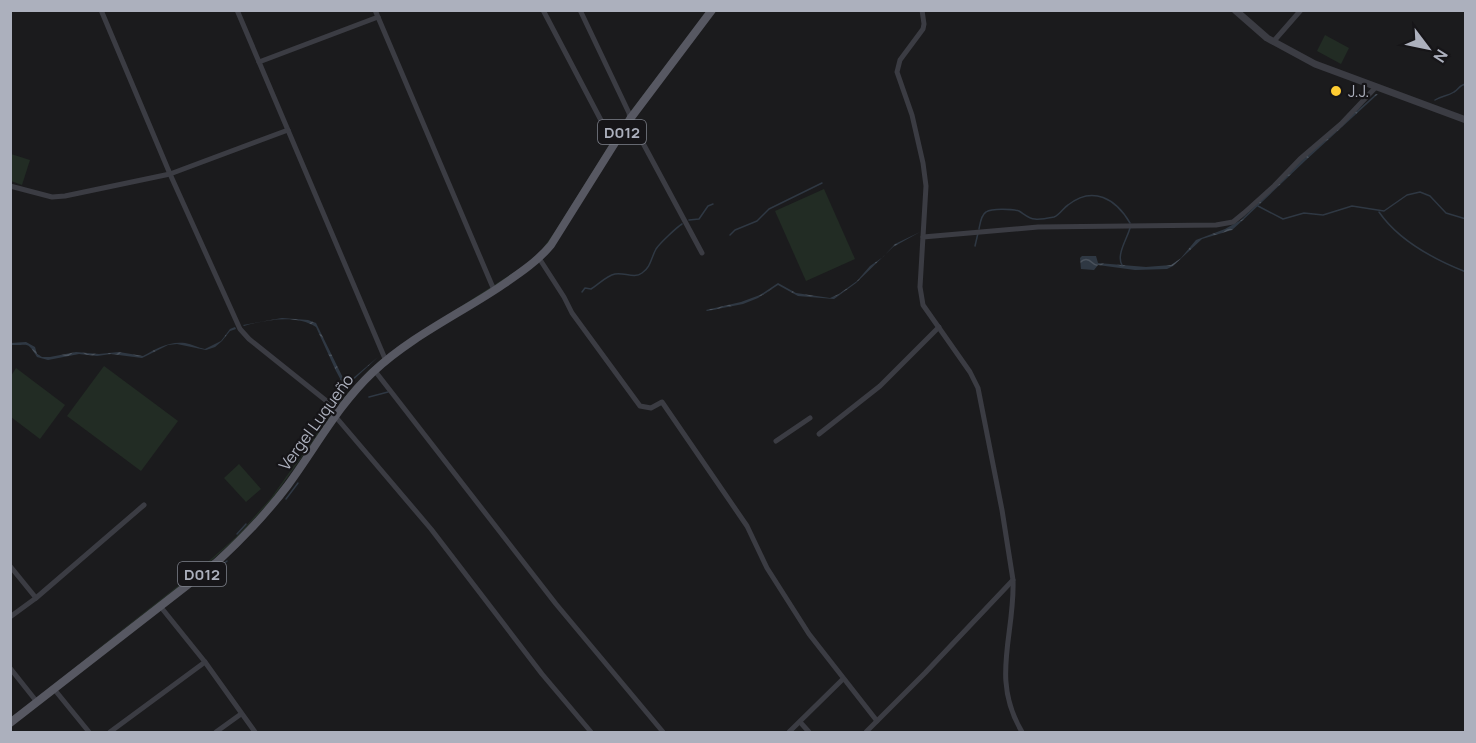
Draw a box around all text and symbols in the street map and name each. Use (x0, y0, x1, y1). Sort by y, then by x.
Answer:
north arrow (1398, 18, 1458, 78)
text: N (1428, 45, 1453, 67)
place label: J.J. (1348, 80, 1369, 102)
marker: J.J. (1329, 84, 1343, 98)
road number: D012 (598, 120, 646, 144)
street label: Vergel Luqueño (274, 369, 358, 475)
road number: D012 (178, 562, 226, 586)

